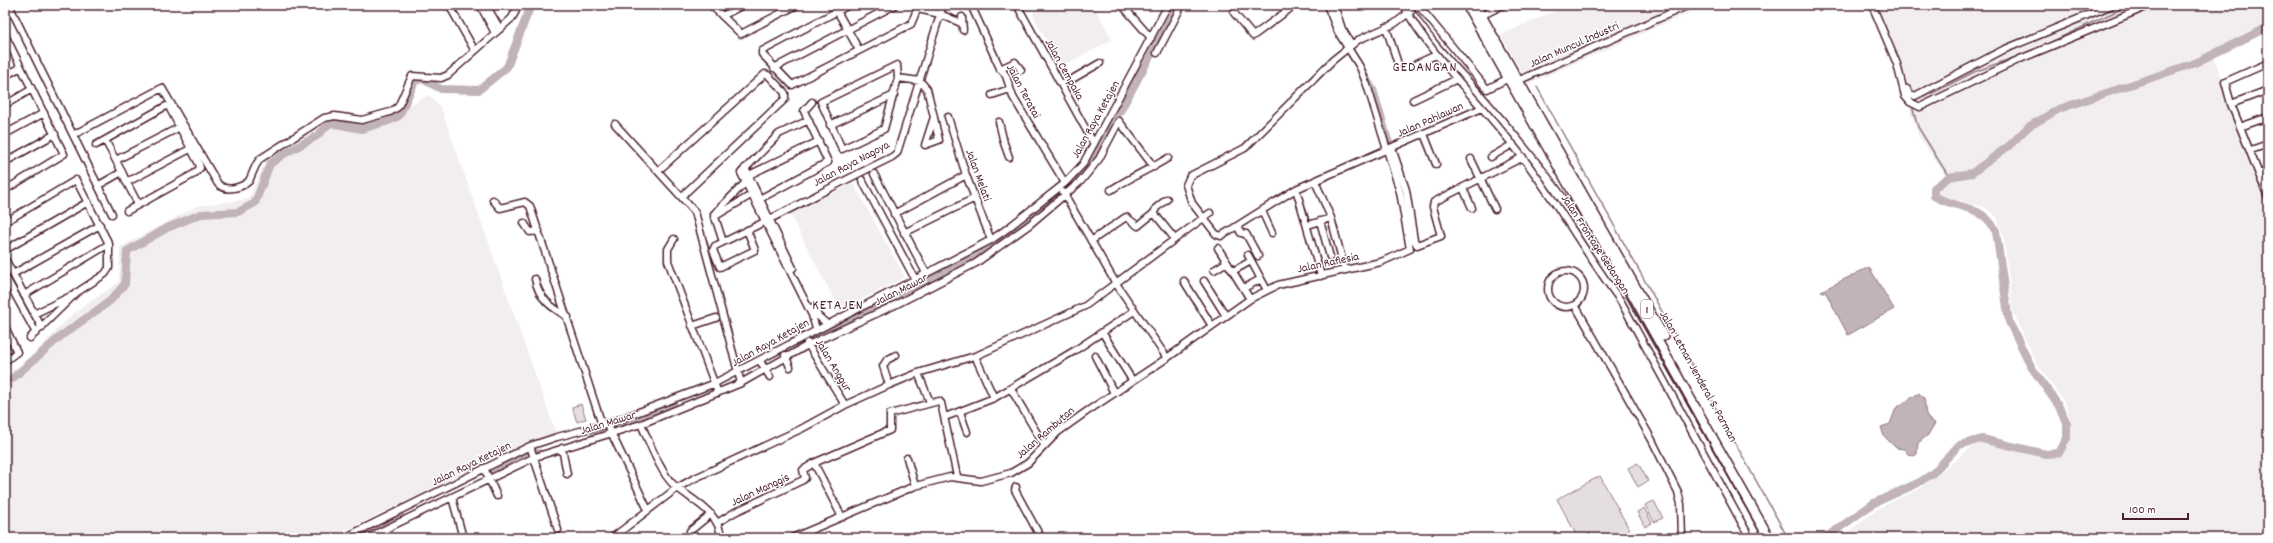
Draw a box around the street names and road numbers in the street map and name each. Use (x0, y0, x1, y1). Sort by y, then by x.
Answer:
street label: Jalan Muncul Industri (1527, 18, 1622, 73)
street label: Jalan Cempaka (1040, 36, 1088, 104)
street label: Jalan Teratai (1001, 62, 1044, 122)
street label: Jalan Raya Ketajen (1068, 77, 1125, 162)
street label: Jalan Pahlawan (1395, 98, 1467, 143)
street label: Jalan Raya Nagoya (811, 137, 893, 192)
street label: Jalan Melati (960, 147, 995, 204)
street label: Jalan Frontage Gedangan (1556, 192, 1634, 298)
street label: Jalan Raflesia (1296, 249, 1361, 278)
street label: Jalan Mawar (872, 270, 932, 311)
road number: 1 (1641, 300, 1653, 318)
street label: Jalan Letnan Jenderal S. Parman (1654, 308, 1741, 446)
street label: Jalan Raya Ketajen (729, 315, 813, 372)
street label: Jalan Anggur (810, 336, 855, 396)
street label: Jalan Rambutan (1013, 403, 1079, 463)
street label: Jalan Mawar (579, 407, 639, 440)
street label: Jalan Raya Ketajen (429, 438, 515, 491)
street label: Jalan Manggis (729, 469, 793, 511)

